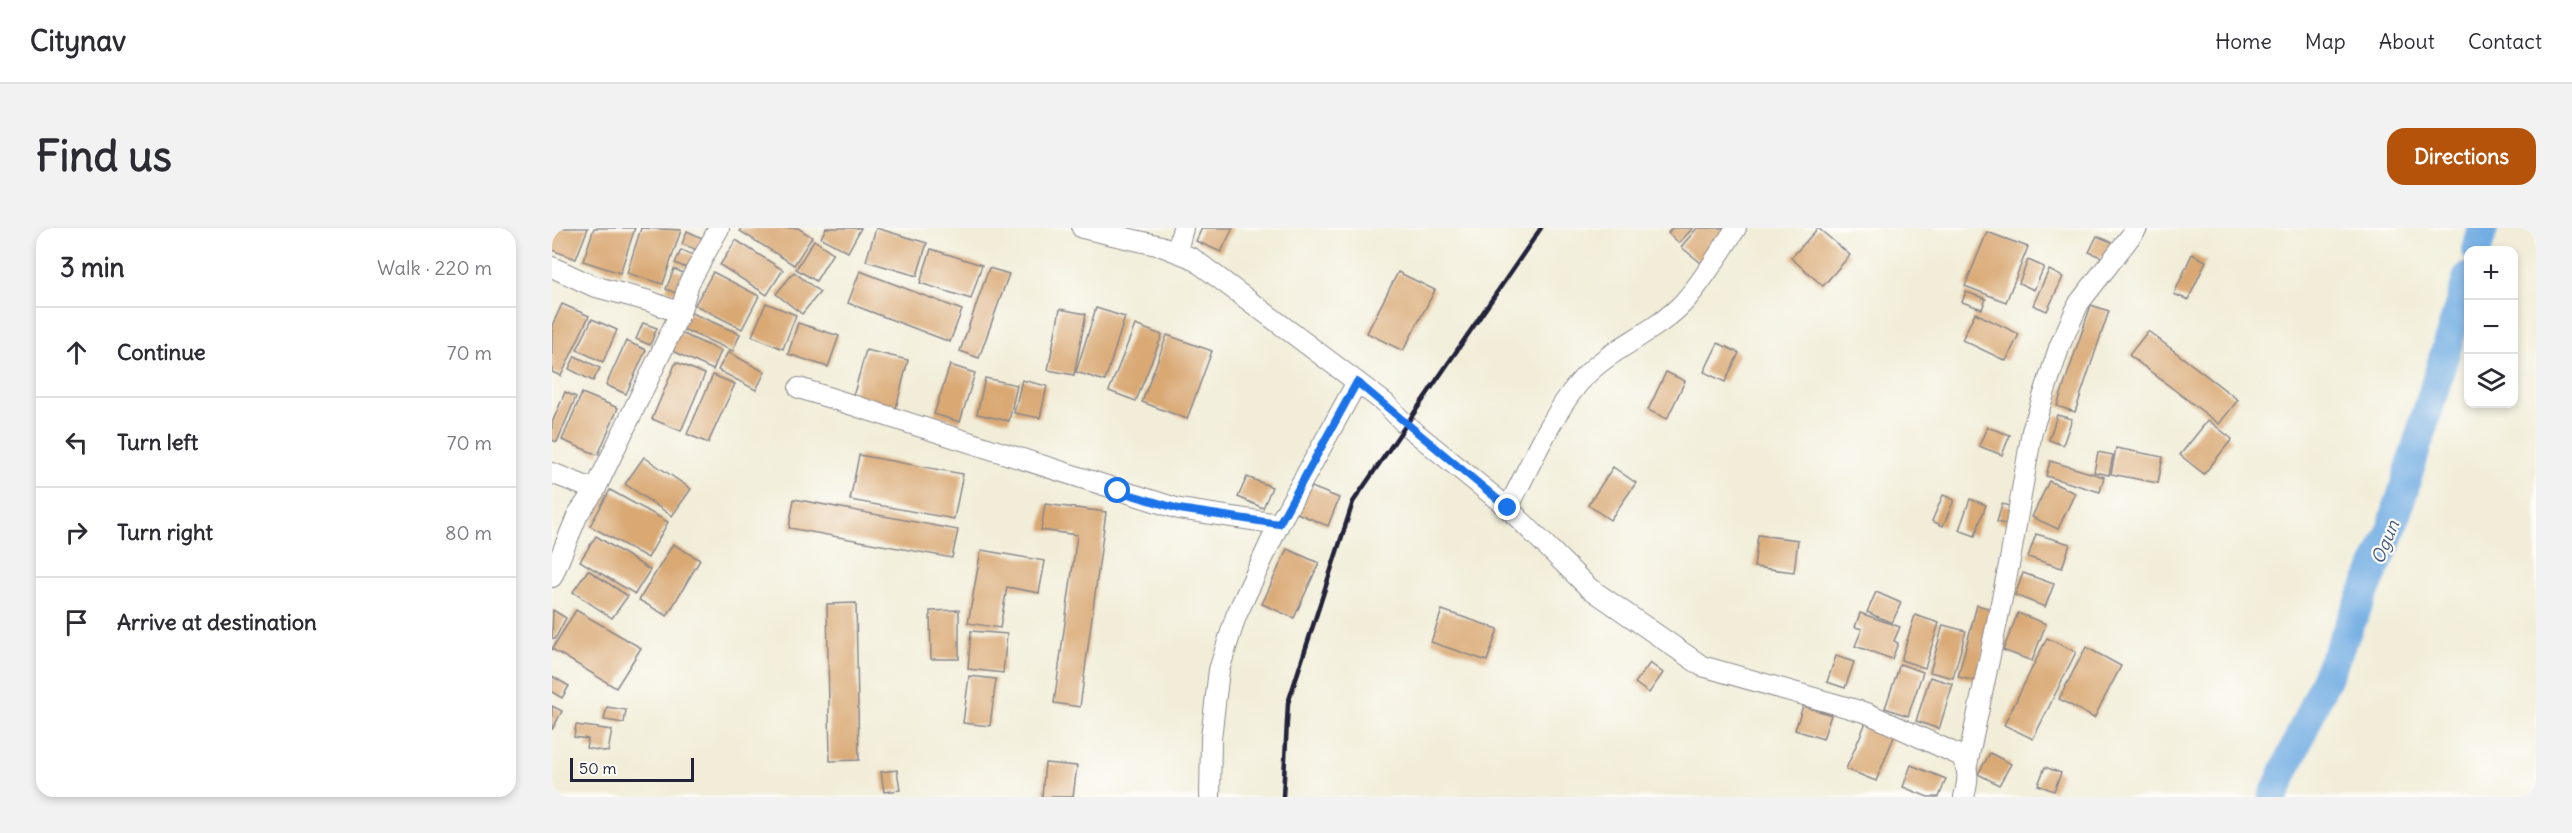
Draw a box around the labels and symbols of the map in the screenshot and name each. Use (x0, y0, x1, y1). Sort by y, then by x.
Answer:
route start (1104, 477, 1130, 503)
route end (1494, 494, 1520, 520)
water label: Ogun (2366, 516, 2404, 567)
scale bar (570, 755, 694, 782)

